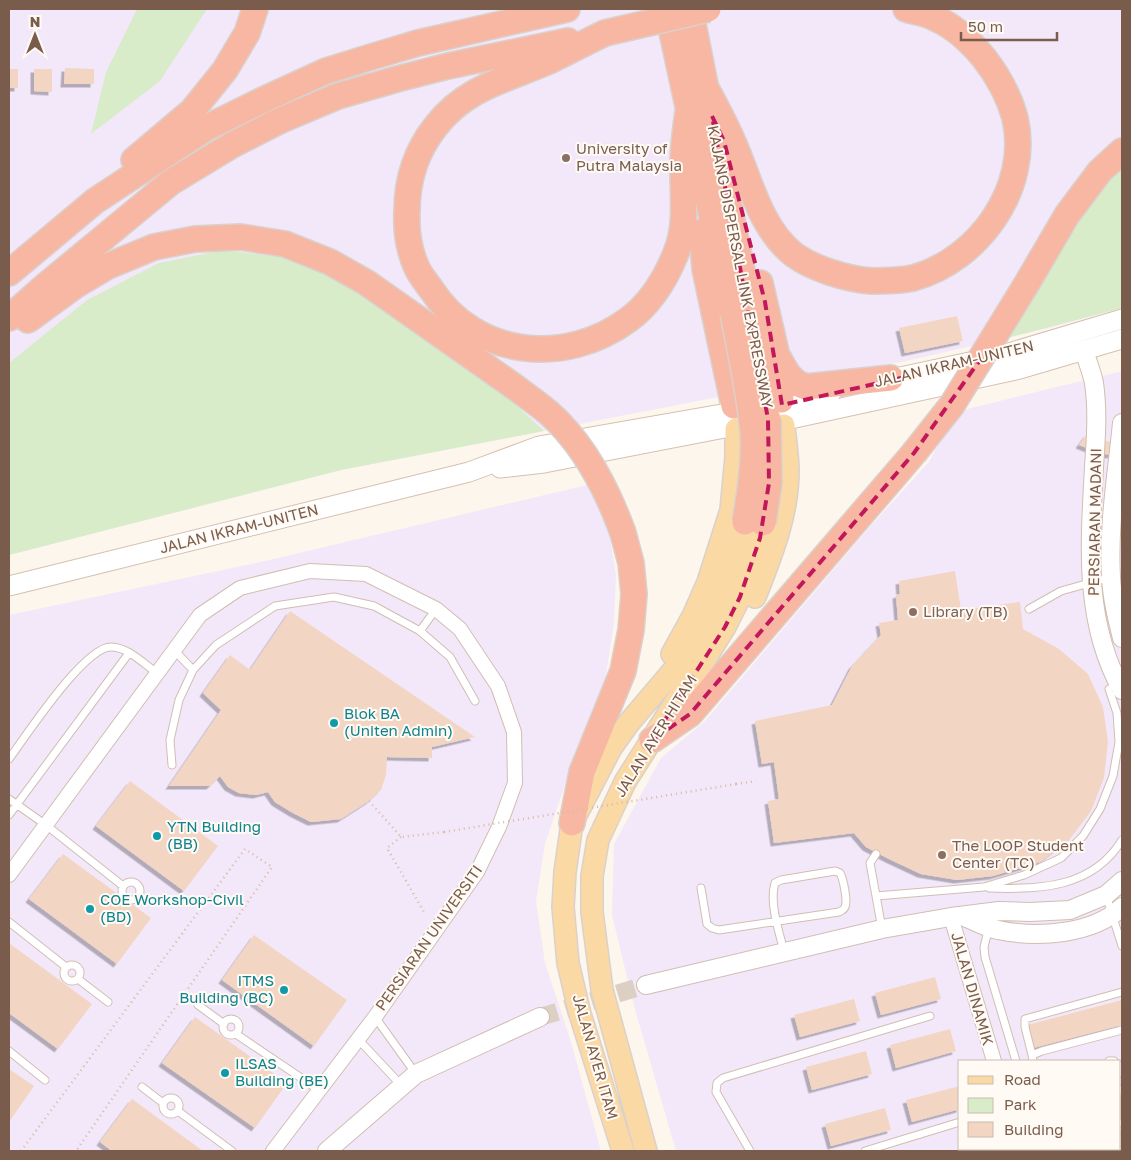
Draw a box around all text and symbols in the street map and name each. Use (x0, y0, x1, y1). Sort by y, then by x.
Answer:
north arrow (10, 10, 60, 60)
scale bar (961, 10, 1057, 42)
text: N (30, 13, 40, 30)
text: 50 m (968, 17, 1003, 35)
street label: KAJANG DISPERSAL LINK EXPRESSWAY (705, 124, 777, 410)
place label: University of Putra Malaysia (576, 139, 682, 174)
marker: University of Putra Malaysia (560, 152, 572, 164)
street label: JALAN IKRAM-UNITEN (872, 336, 1035, 390)
street label: PERSIARAN MADANI (1084, 448, 1104, 596)
street label: JALAN IKRAM-UNITEN (158, 500, 320, 556)
place label: Library (TB) (923, 602, 1008, 620)
marker: Library (TB) (907, 606, 919, 618)
street label: JALAN AYER HITAM (610, 671, 700, 800)
place label: Blok BA (Uniten Admin) (344, 704, 453, 739)
marker: Blok BA (Uniten Admin) (328, 717, 340, 729)
place label: YTN Building (BB) (167, 817, 261, 852)
marker: YTN Building (BB) (151, 830, 163, 842)
place label: The LOOP Student Center (TC) (952, 836, 1084, 871)
marker: The LOOP Student Center (TC) (936, 849, 948, 861)
street label: PERSIARAN UNIVERSITI (371, 861, 485, 1014)
place label: COE Workshop-Civil (BD) (100, 890, 244, 925)
marker: COE Workshop-Civil (BD) (84, 903, 96, 915)
street label: JALAN DINAMIK (948, 930, 998, 1047)
place label: ITMS Building (BC) (179, 971, 274, 1006)
marker: ITMS Building (BC) (278, 984, 290, 996)
street label: JALAN AYER ITAM (570, 992, 622, 1121)
place label: ILSAS Building (BE) (235, 1054, 329, 1089)
legend (958, 1060, 1121, 1150)
marker: ILSAS Building (BE) (219, 1067, 231, 1079)
text: Road (1004, 1070, 1041, 1088)
text: Park (1004, 1095, 1037, 1113)
text: Building (1004, 1120, 1064, 1138)

